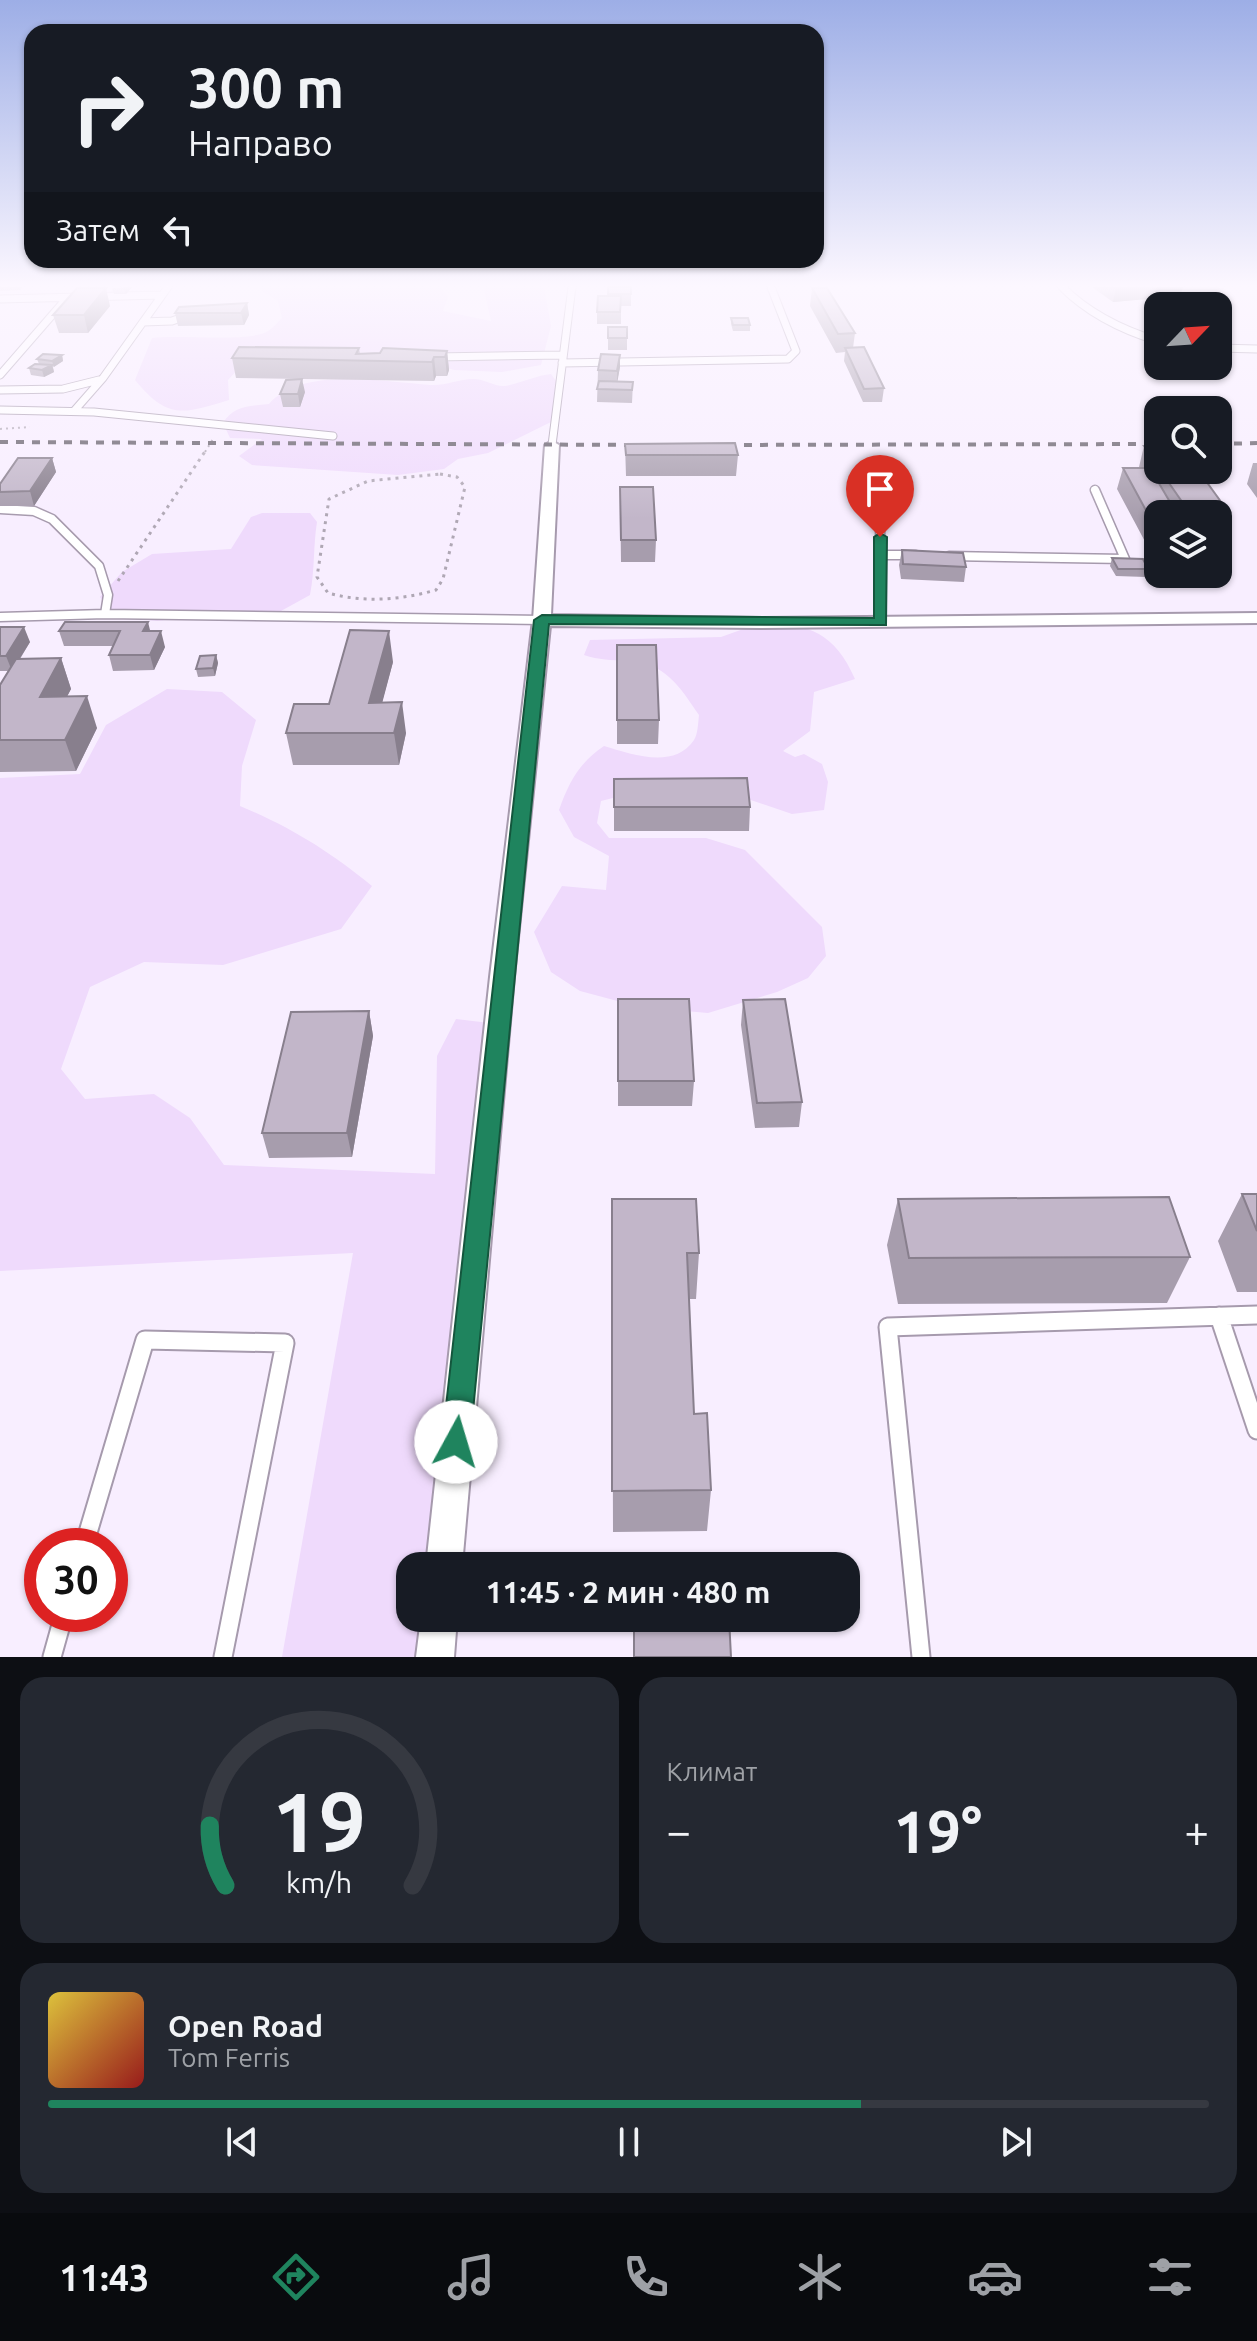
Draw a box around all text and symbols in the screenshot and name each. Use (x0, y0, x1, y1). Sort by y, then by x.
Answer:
icon: right (56, 56, 160, 160)
text: 300 m (188, 56, 344, 119)
text: Направо (188, 122, 333, 163)
icon: left (156, 208, 200, 252)
text: Затем (56, 213, 140, 247)
north arrow (1144, 292, 1232, 380)
map controls (1144, 292, 1232, 588)
button: search (1144, 396, 1232, 484)
pin (846, 455, 914, 537)
icon: arrive (858, 467, 902, 511)
button: layers (1144, 500, 1232, 588)
position arrow (414, 1400, 498, 1484)
speed limit sign: 30 (24, 1528, 128, 1632)
text: 11:45 · 2 мин · 480 m (486, 1575, 770, 1609)
text: Климат (667, 1757, 757, 1786)
text: 19 (272, 1774, 366, 1868)
text: 19° (893, 1797, 982, 1864)
text: − (667, 1806, 691, 1855)
text: + (1184, 1806, 1209, 1855)
text: km/h (286, 1866, 352, 1898)
text: Open Road (168, 2009, 323, 2043)
text: Tom Ferris (168, 2043, 290, 2072)
icon: previous (220, 2120, 264, 2164)
icon: pause (607, 2120, 651, 2164)
icon: next (994, 2120, 1038, 2164)
icon: directions (268, 2249, 324, 2305)
icon: music (443, 2249, 499, 2305)
icon: phone (618, 2249, 674, 2305)
icon: climate (792, 2249, 848, 2305)
icon: car (967, 2249, 1023, 2305)
icon: filters (1142, 2249, 1198, 2305)
text: 11:43 (59, 2257, 149, 2298)

